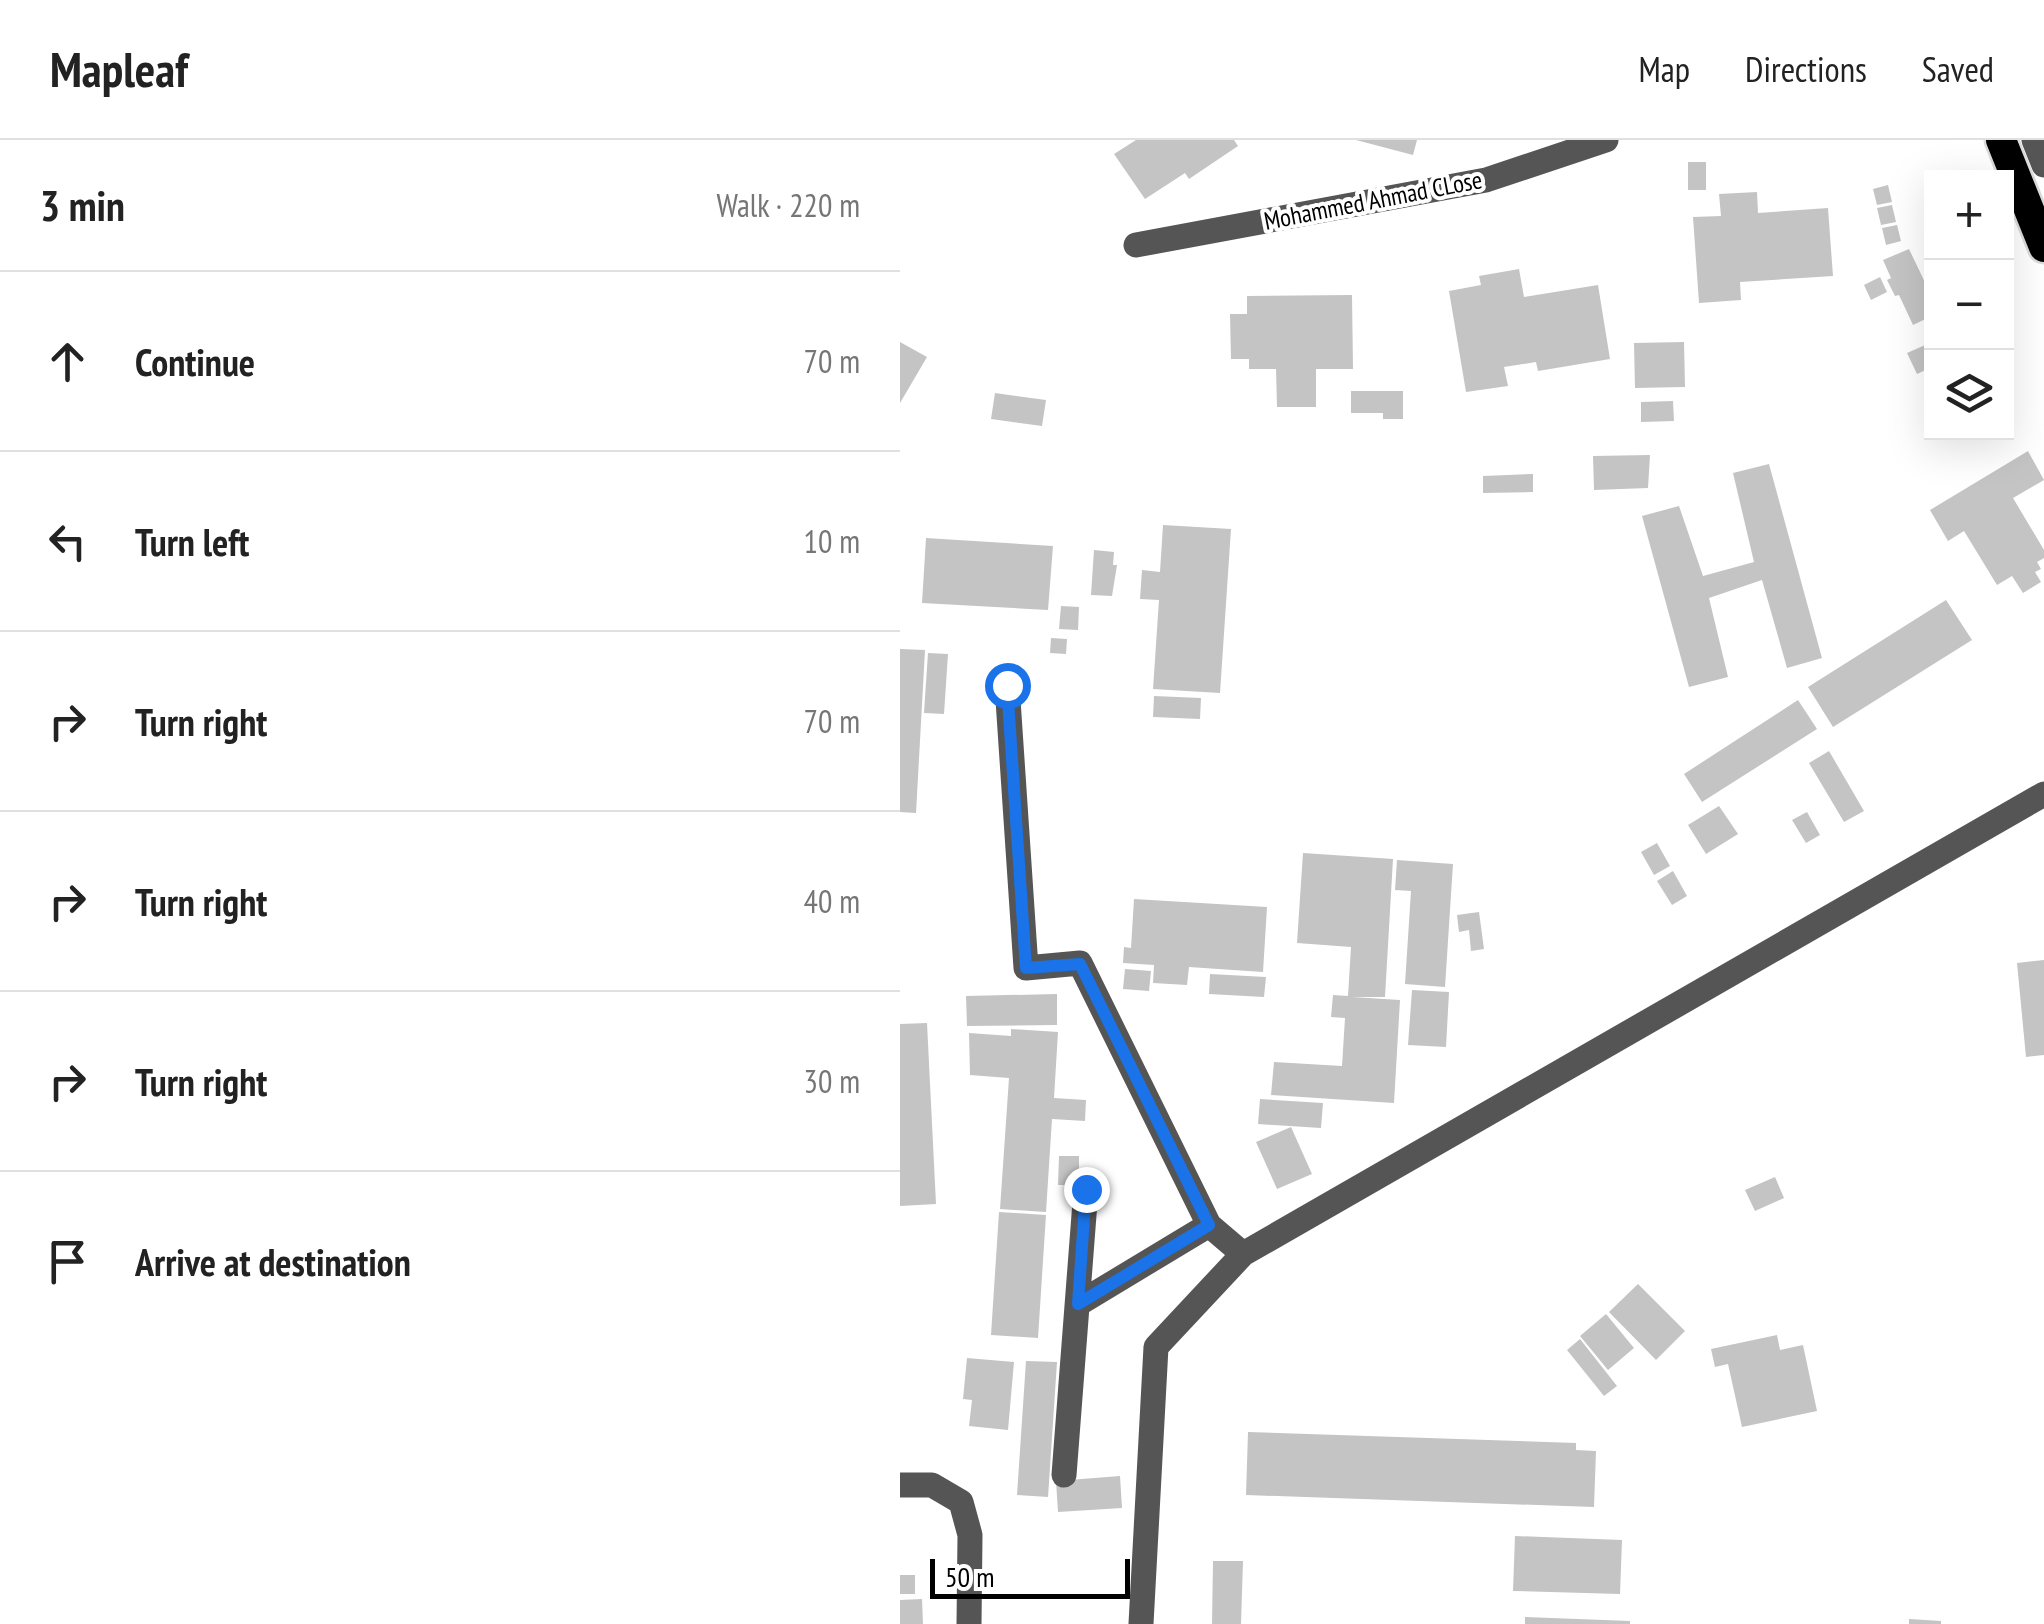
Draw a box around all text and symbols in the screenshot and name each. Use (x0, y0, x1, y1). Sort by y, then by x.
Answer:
text: Mapleaf (50, 38, 188, 100)
text: Map (1639, 46, 1690, 92)
text: Directions (1745, 46, 1867, 92)
text: Saved (1922, 46, 1994, 92)
street label: Mohammed Ahmad CLose (1261, 163, 1485, 237)
map controls (1924, 170, 2014, 440)
button: + (1924, 170, 2014, 260)
text: 3 min (40, 178, 125, 233)
text: Walk · 220 m (716, 184, 860, 226)
button: − (1924, 260, 2014, 350)
icon: ahead (40, 334, 95, 389)
text: Continue (135, 337, 255, 386)
text: 70 m (804, 340, 860, 382)
button: layers (1924, 350, 2014, 440)
icon: left (40, 514, 95, 569)
text: Turn left (135, 517, 249, 566)
text: 10 m (804, 520, 860, 562)
route start (985, 663, 1031, 709)
icon: right (40, 694, 95, 749)
text: Turn right (135, 697, 267, 746)
text: 70 m (804, 700, 860, 742)
icon: right (40, 874, 95, 929)
text: Turn right (135, 877, 267, 926)
text: 40 m (804, 880, 860, 922)
icon: right (40, 1054, 95, 1109)
text: Turn right (135, 1057, 267, 1106)
text: 30 m (804, 1060, 860, 1102)
route end (1064, 1167, 1110, 1213)
icon: arrive (40, 1234, 95, 1289)
text: Arrive at destination (135, 1237, 411, 1286)
scale bar (930, 1554, 1130, 1598)
text: 50 m (945, 1558, 994, 1595)

